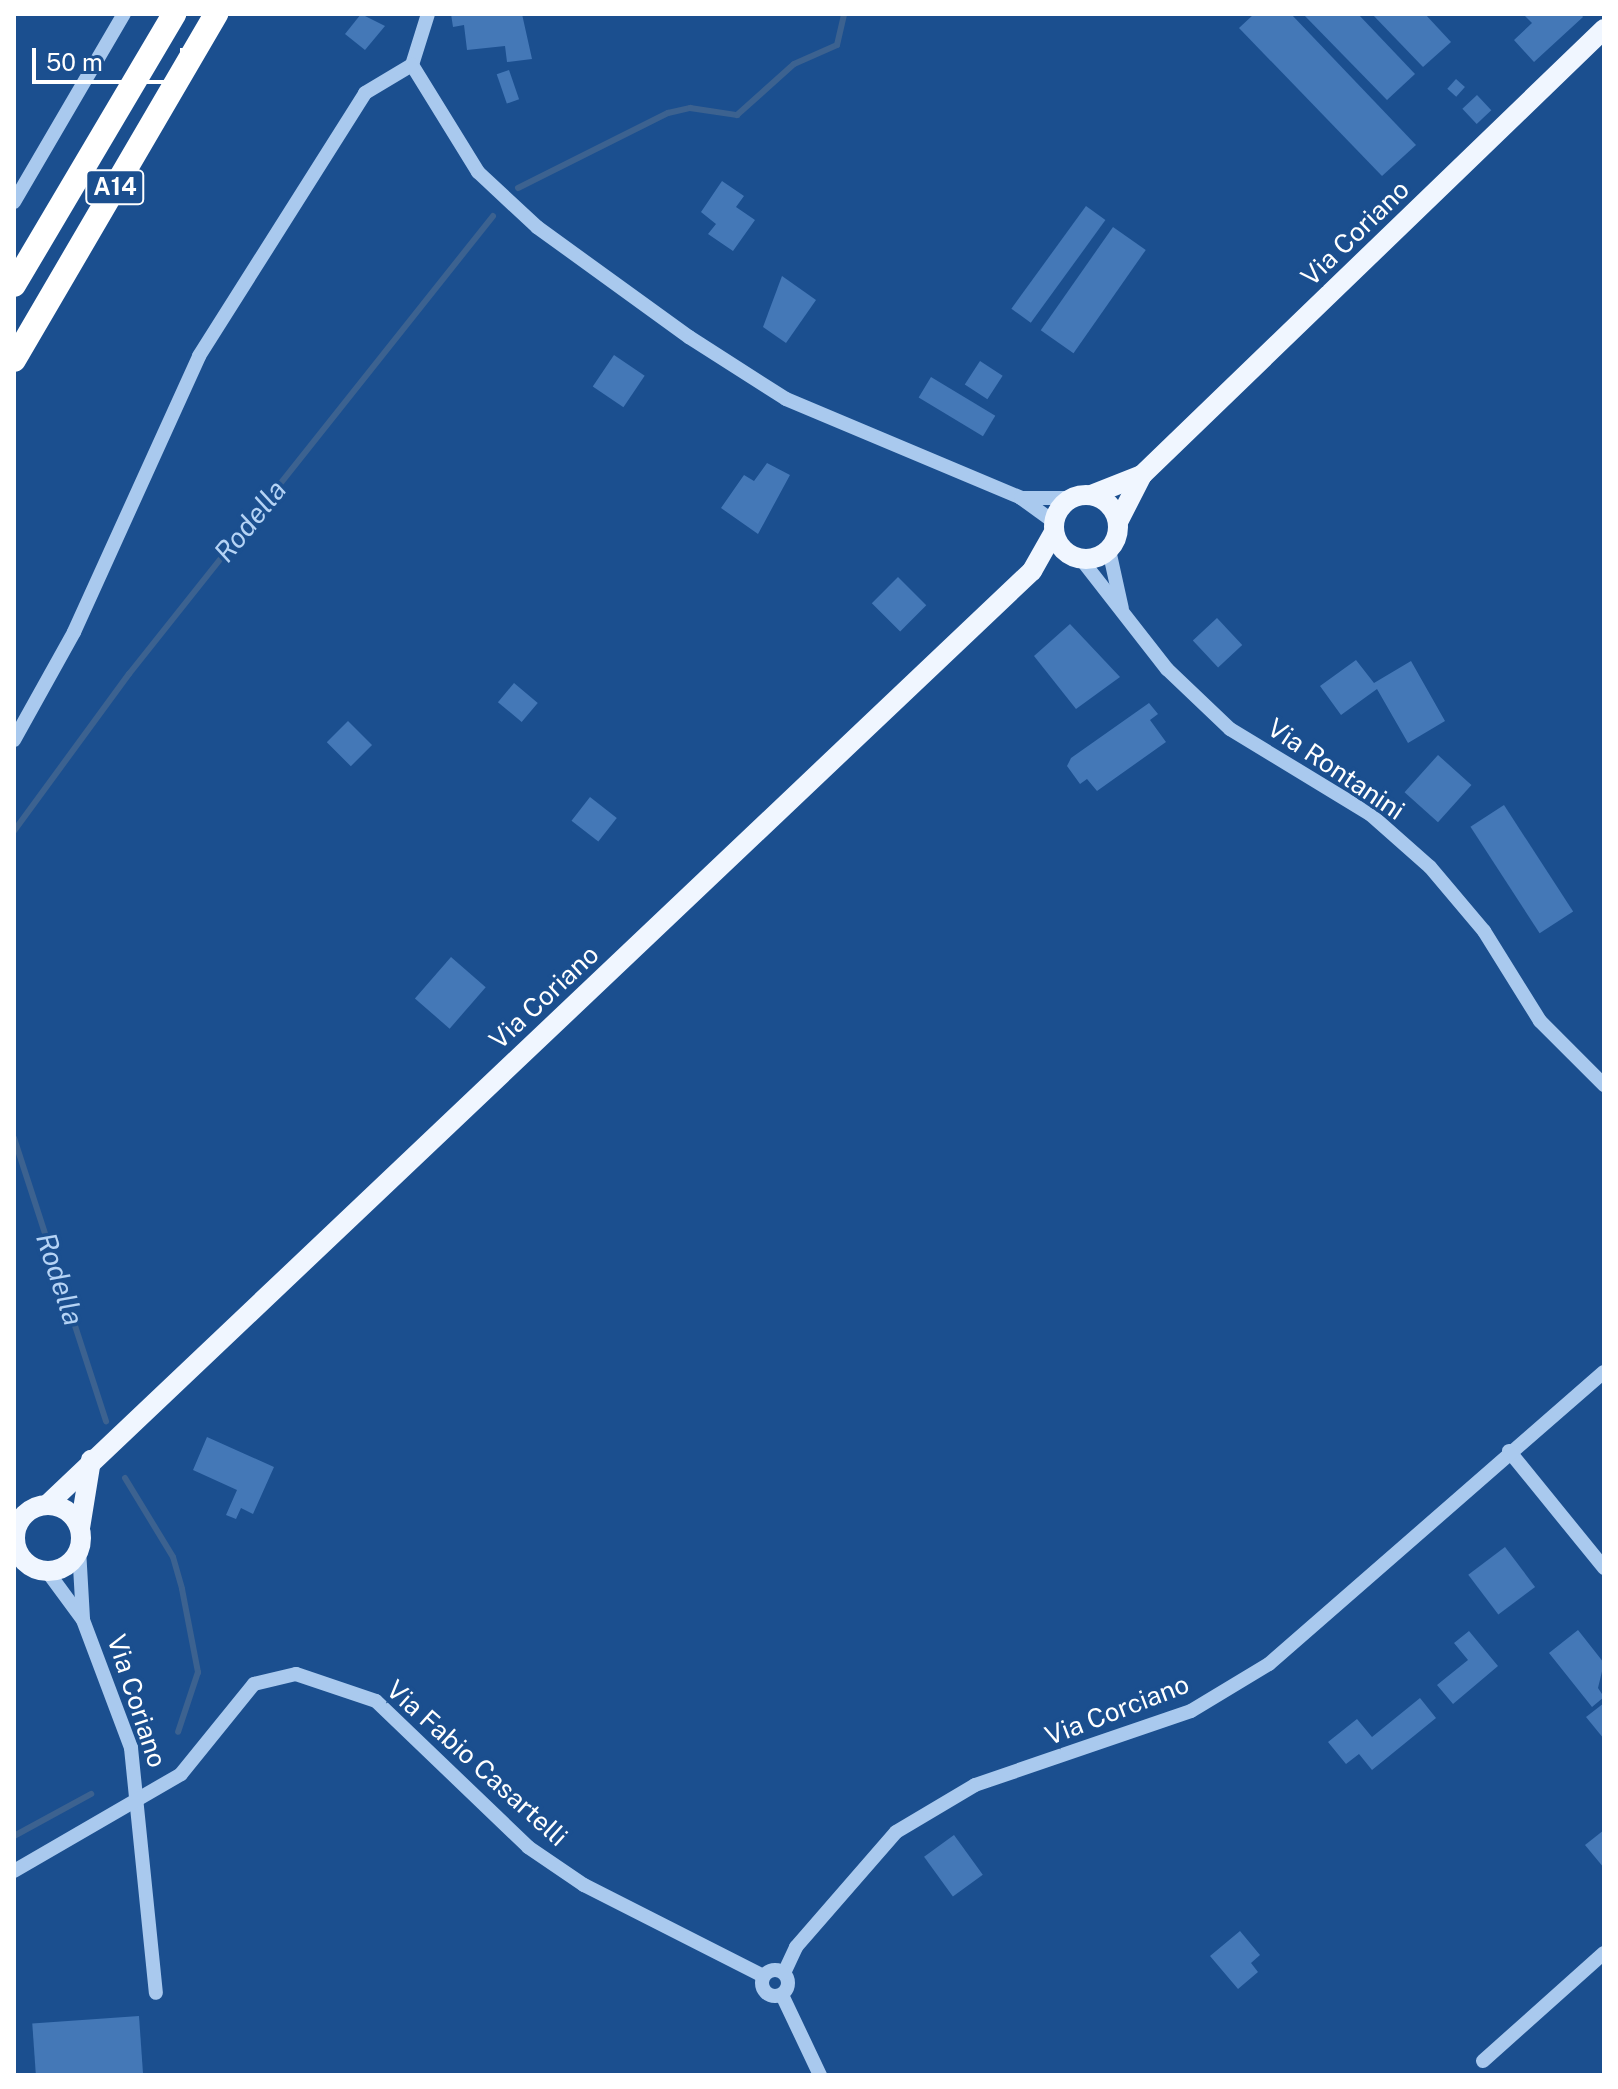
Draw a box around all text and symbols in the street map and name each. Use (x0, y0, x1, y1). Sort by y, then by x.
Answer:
scale bar (36, 32, 188, 82)
text: 50 m (46, 48, 103, 76)
road number: A14 (85, 167, 145, 207)
street label: Via Coriano (1295, 174, 1415, 292)
water label: Rodella (207, 473, 293, 569)
street label: Via Rontanini (1262, 712, 1410, 826)
street label: Via Coriano (483, 939, 605, 1055)
water label: Rodella (29, 1228, 91, 1330)
street label: Via Coriano (101, 1631, 173, 1771)
street label: Via Corciano (1041, 1668, 1193, 1752)
street label: Via Fabio Casartelli (380, 1674, 574, 1852)

